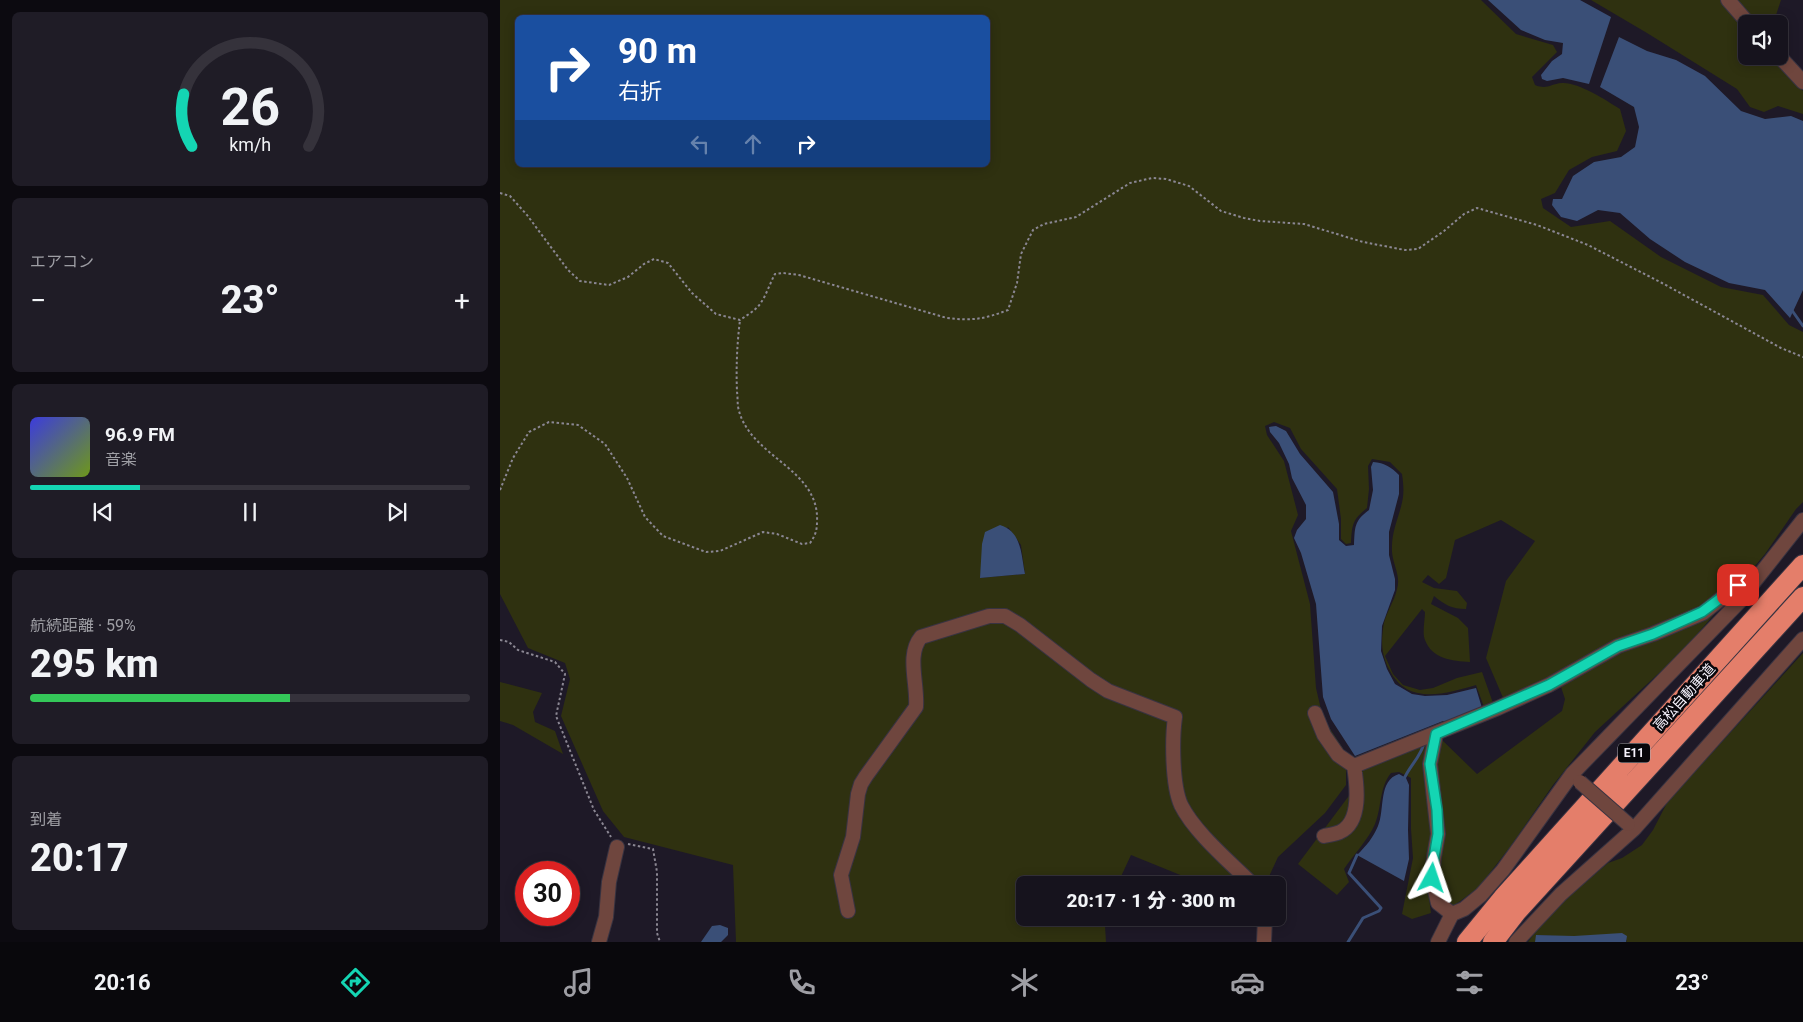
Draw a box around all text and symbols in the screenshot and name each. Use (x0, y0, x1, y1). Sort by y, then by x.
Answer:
map controls (1738, 15, 1788, 65)
button: sound (1738, 15, 1788, 65)
text: 90 m (618, 31, 697, 72)
icon: right (535, 35, 600, 100)
text: 26 (220, 77, 280, 138)
text: 右折 (618, 79, 662, 104)
icon: left (686, 130, 714, 158)
icon: ahead (739, 130, 767, 158)
icon: right (792, 130, 820, 158)
text: km/h (229, 134, 271, 155)
text: エアコン (30, 252, 94, 271)
text: 23° (221, 278, 279, 322)
text: − (30, 284, 46, 317)
text: + (454, 284, 470, 317)
text: 96.9 FM (105, 423, 175, 446)
text: 音楽 (105, 450, 137, 469)
icon: previous (89, 498, 117, 526)
icon: pause (236, 498, 264, 526)
icon: next (383, 498, 411, 526)
pin (1717, 564, 1759, 606)
icon: arrive (1724, 571, 1752, 599)
text: 航続距離 · 59% (30, 616, 136, 635)
text: 295 km (30, 642, 159, 686)
street label: 高松自動車道 (1650, 660, 1718, 734)
road number: E11 (1618, 744, 1650, 762)
text: 到着 (30, 810, 62, 829)
text: 20:17 (30, 836, 129, 880)
position arrow (1405, 851, 1457, 903)
speed limit sign: 30 (515, 861, 580, 926)
text: 20:17 · 1 分 · 300 m (1067, 889, 1235, 912)
icon: directions (338, 965, 373, 1000)
icon: music (561, 965, 596, 1000)
icon: phone (784, 965, 819, 1000)
icon: climate (1007, 965, 1042, 1000)
icon: car (1230, 965, 1265, 1000)
icon: filters (1452, 965, 1487, 1000)
text: 20:16 (94, 970, 151, 995)
text: 23° (1675, 970, 1709, 995)

